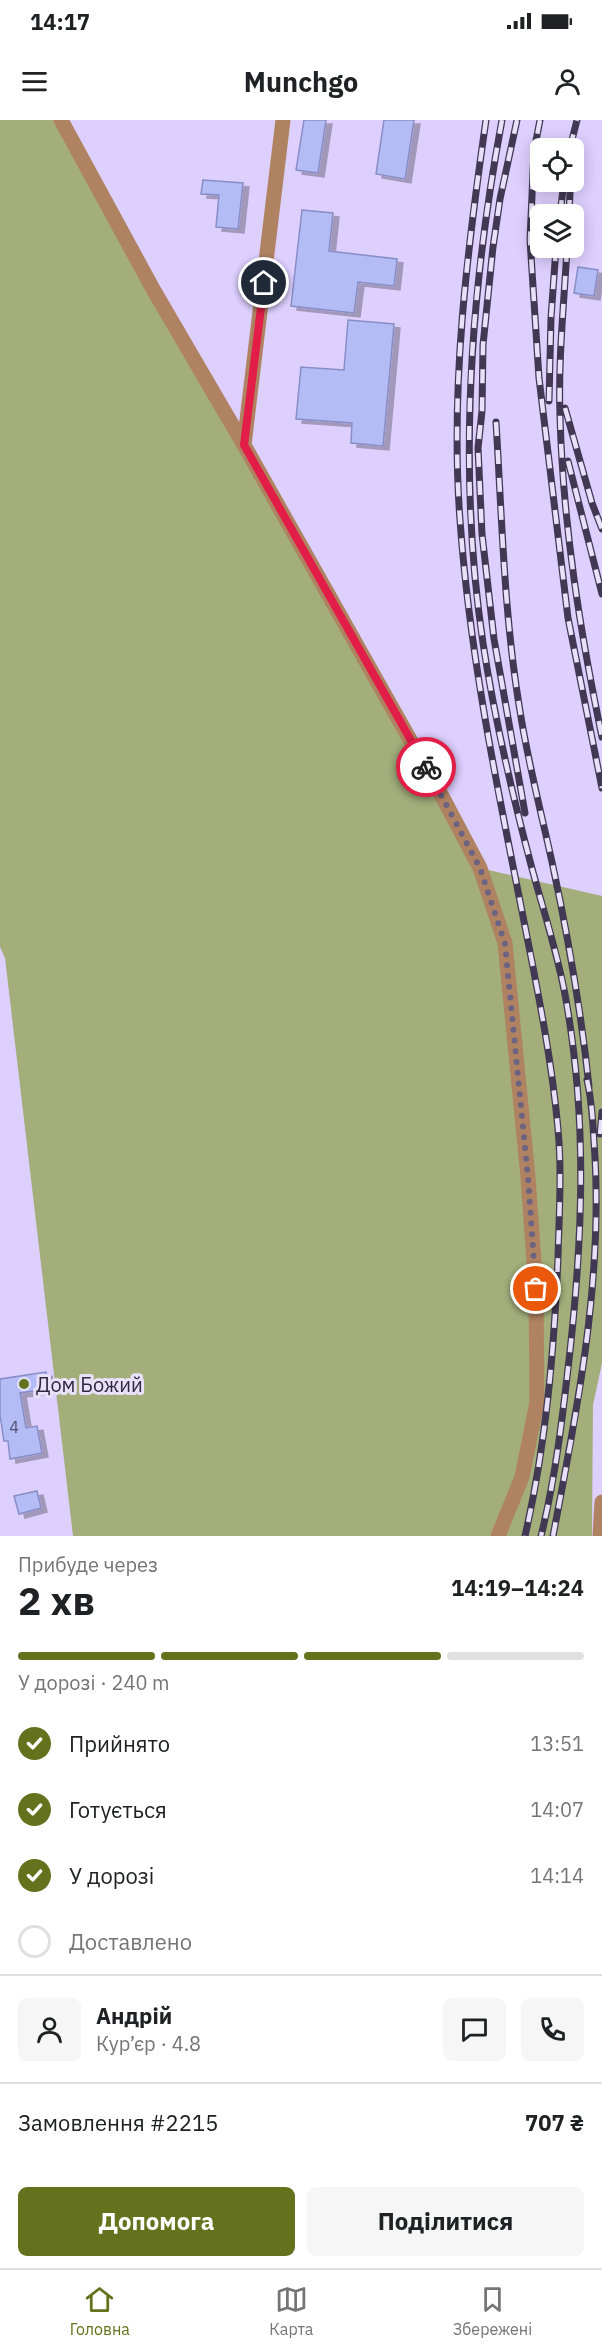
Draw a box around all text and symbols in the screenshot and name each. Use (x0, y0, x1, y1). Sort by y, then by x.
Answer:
text: 14:17 (30, 7, 90, 36)
text: Munchgo (244, 64, 358, 99)
icon: menu (18, 65, 51, 98)
icon: person (551, 65, 584, 98)
map controls (530, 138, 584, 258)
button: locate (530, 138, 584, 192)
button: layers (530, 204, 584, 258)
pin (238, 257, 289, 308)
icon: home (247, 266, 280, 299)
courier (396, 737, 456, 797)
icon: bike (410, 751, 443, 784)
pin (510, 1263, 561, 1314)
icon: bag (519, 1272, 552, 1305)
place label: Дом Божий (36, 1371, 143, 1398)
marker: Дом Божий (17, 1377, 31, 1391)
house number: 4 (9, 1417, 19, 1437)
text: Прибуде через (18, 1551, 158, 1578)
text: 14:19–14:24 (451, 1573, 584, 1602)
text: 2 хв (18, 1575, 95, 1626)
text: У дорозі · 240 m (18, 1669, 170, 1696)
icon: check (18, 1727, 51, 1760)
text: Прийнято (69, 1729, 170, 1758)
text: 13:51 (530, 1730, 584, 1757)
icon: check (18, 1793, 51, 1826)
text: Готується (69, 1795, 167, 1824)
text: 14:07 (530, 1796, 584, 1823)
icon: check (18, 1859, 51, 1892)
text: У дорозі (69, 1861, 154, 1890)
text: 14:14 (530, 1862, 584, 1889)
text: Доставлено (69, 1927, 192, 1956)
button: person (18, 1998, 81, 2061)
button: chat (443, 1998, 506, 2061)
button: phone (521, 1998, 584, 2061)
text: Андрій (96, 2001, 172, 2030)
text: Кур’єр · 4.8 (96, 2030, 201, 2057)
text: Замовлення #2215 (18, 2108, 218, 2137)
text: 707 ₴ (525, 2108, 584, 2137)
button: Допомога (18, 2187, 295, 2256)
button: Поділитися (307, 2187, 584, 2256)
tab: Головна (70, 2283, 130, 2339)
tab: Карта (269, 2283, 313, 2339)
tab: Збережені (453, 2283, 532, 2339)

